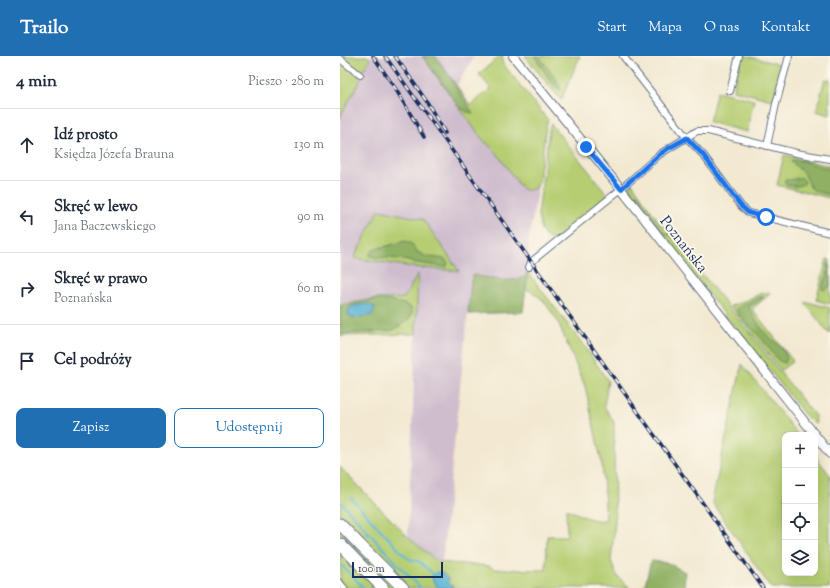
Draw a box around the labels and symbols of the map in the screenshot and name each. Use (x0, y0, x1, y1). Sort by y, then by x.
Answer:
route end (577, 138, 595, 156)
route start (757, 208, 775, 226)
street label: Poznańska (654, 212, 712, 278)
scale bar (352, 560, 443, 579)

